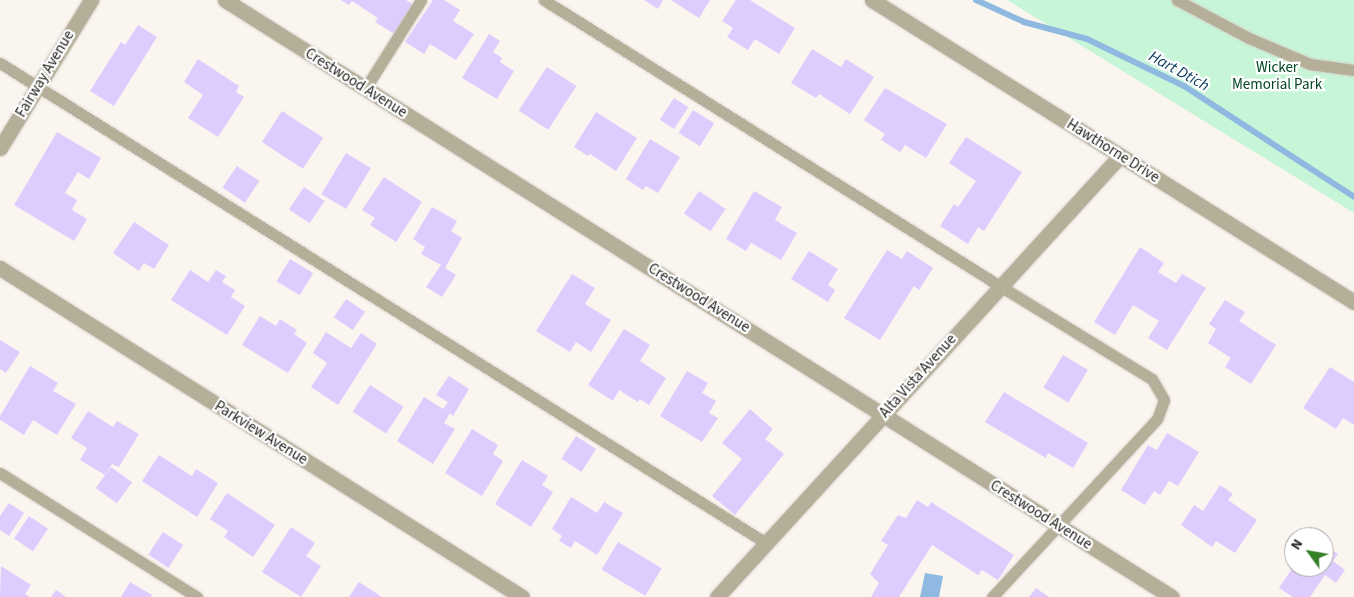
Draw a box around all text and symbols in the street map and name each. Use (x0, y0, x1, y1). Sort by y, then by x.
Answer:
street label: Fairway Avenue (12, 27, 78, 121)
street label: Crestwood Avenue (302, 44, 410, 122)
water label: Hart Dtich (1145, 47, 1213, 95)
park label: Wicker Memorial Park (1232, 58, 1322, 93)
street label: Hawthorne Drive (1063, 115, 1163, 187)
street label: Crestwood Avenue (645, 259, 753, 337)
street label: Alta Vista Avenue (876, 331, 960, 421)
street label: Parkview Avenue (211, 397, 311, 469)
street label: Crestwood Avenue (987, 476, 1095, 554)
north arrow (1284, 527, 1334, 577)
text: N (1286, 535, 1308, 554)

